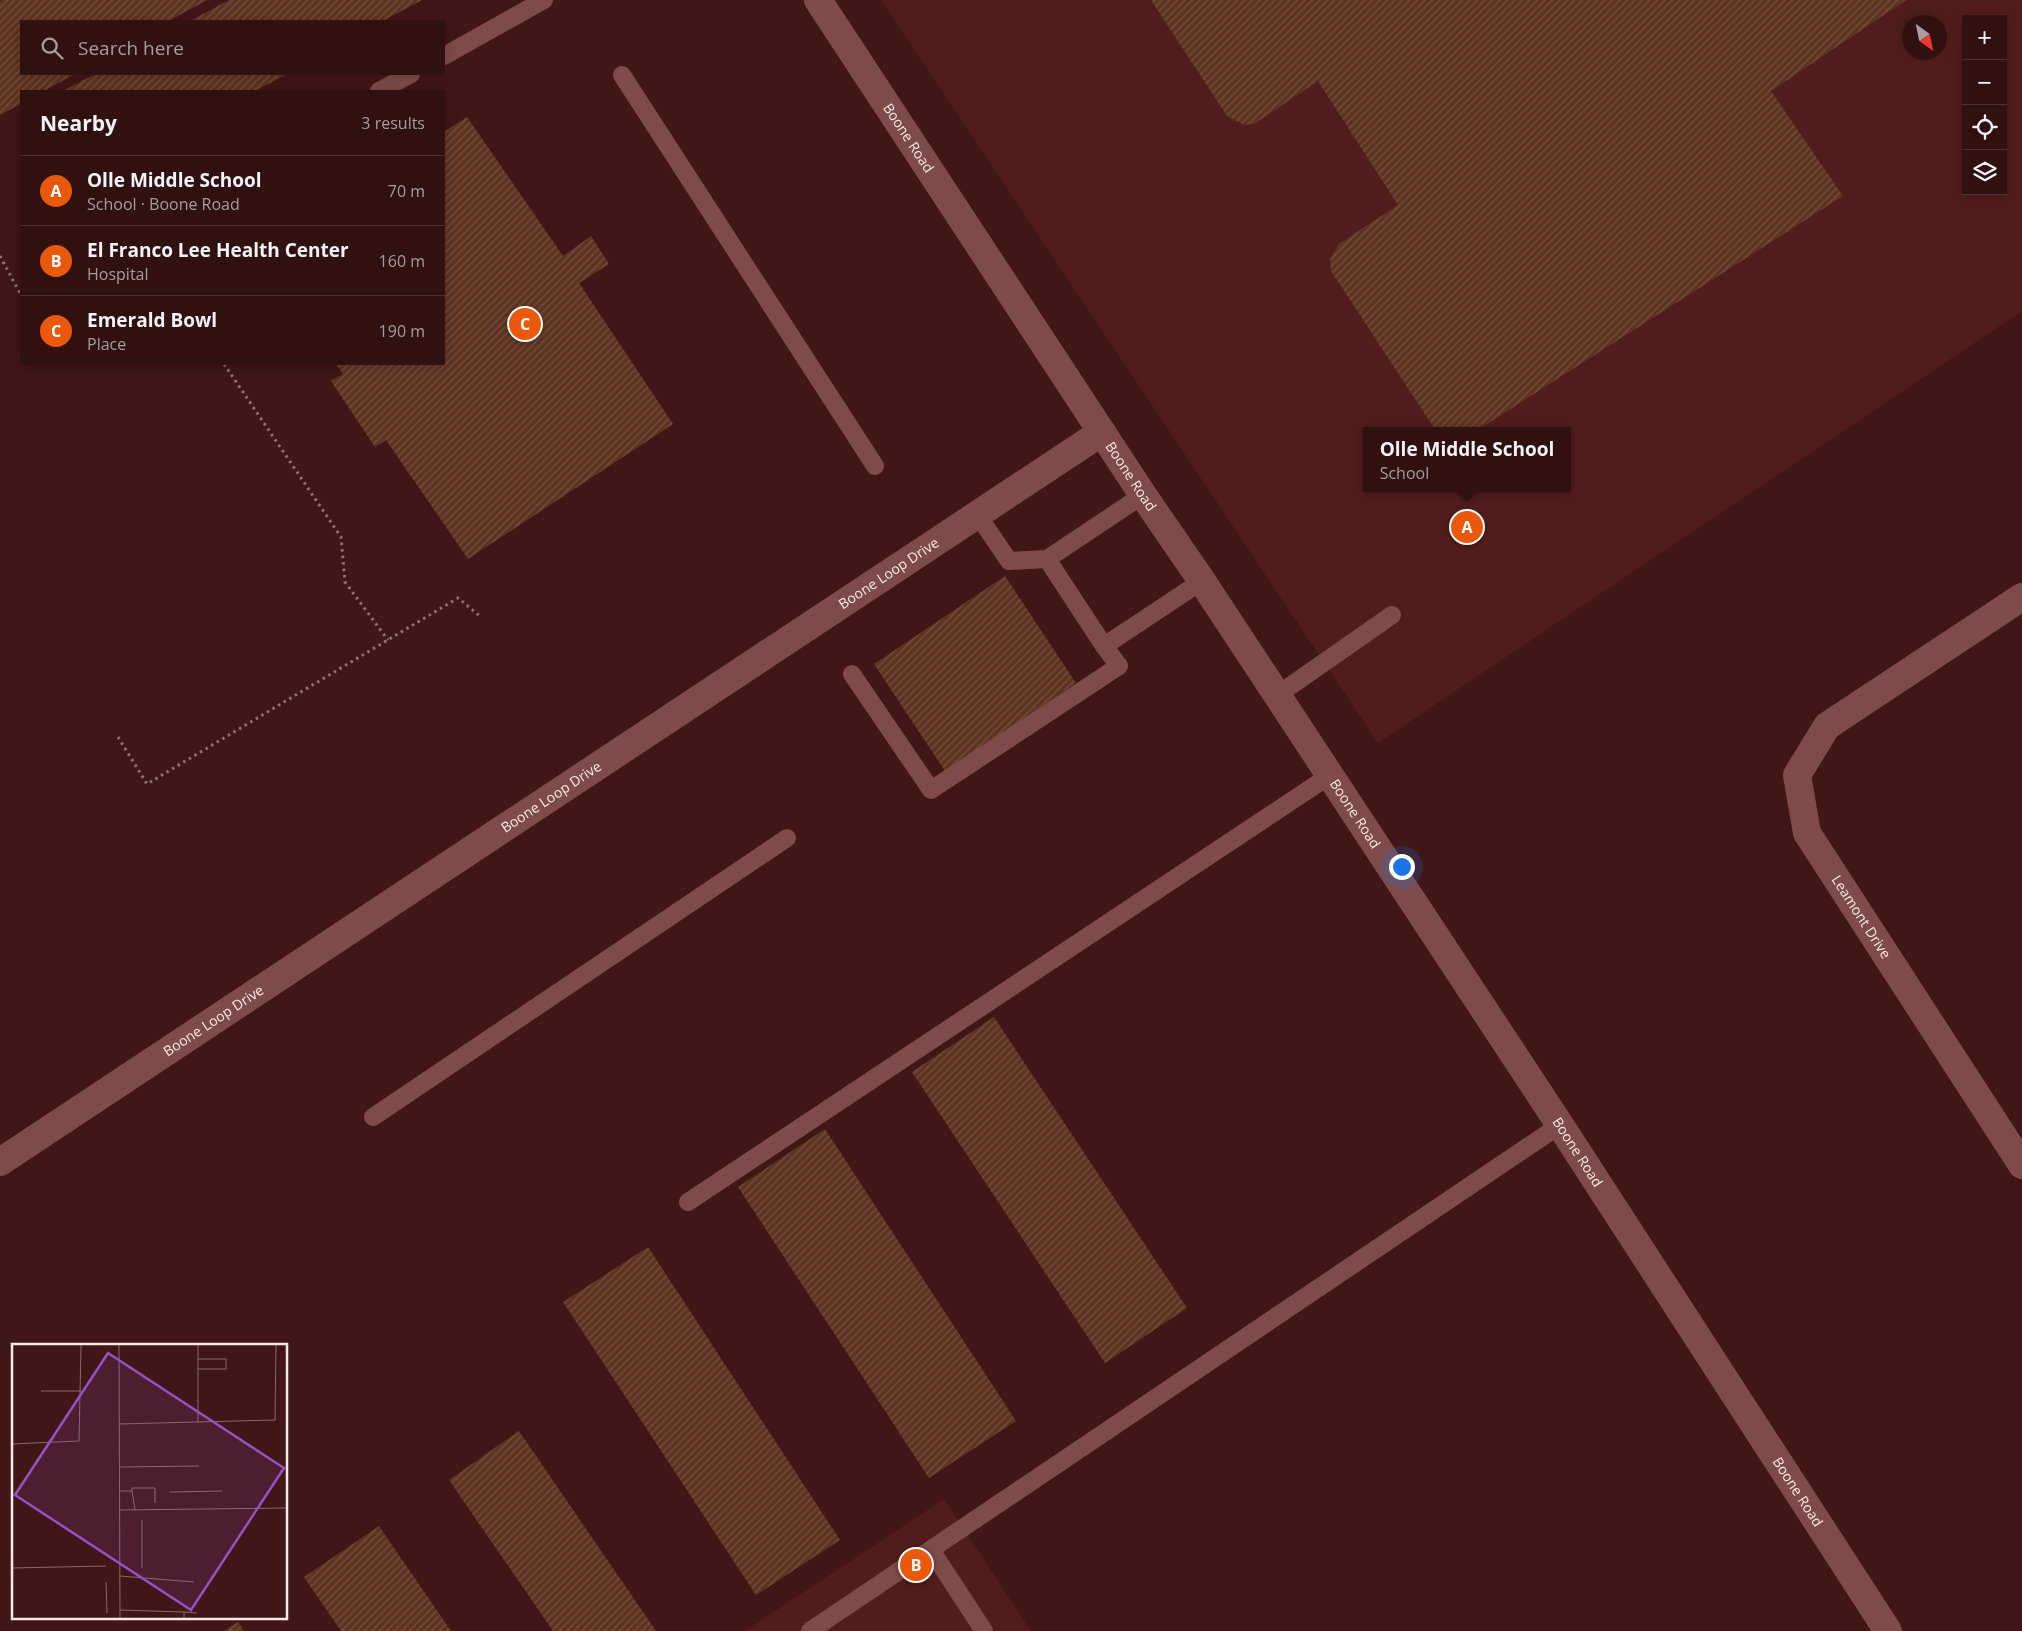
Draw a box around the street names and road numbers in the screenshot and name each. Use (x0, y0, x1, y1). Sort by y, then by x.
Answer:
street label: Boone Road (879, 99, 939, 176)
street label: Boone Road (1102, 438, 1161, 515)
street label: Boone Loop Drive (835, 533, 942, 613)
street label: Boone Loop Drive (497, 756, 605, 837)
street label: Boone Road (1326, 775, 1385, 852)
street label: Leamont Drive (1828, 871, 1896, 962)
street label: Boone Loop Drive (159, 980, 267, 1060)
street label: Boone Road (1548, 1113, 1608, 1190)
street label: Boone Road (1769, 1453, 1828, 1530)

